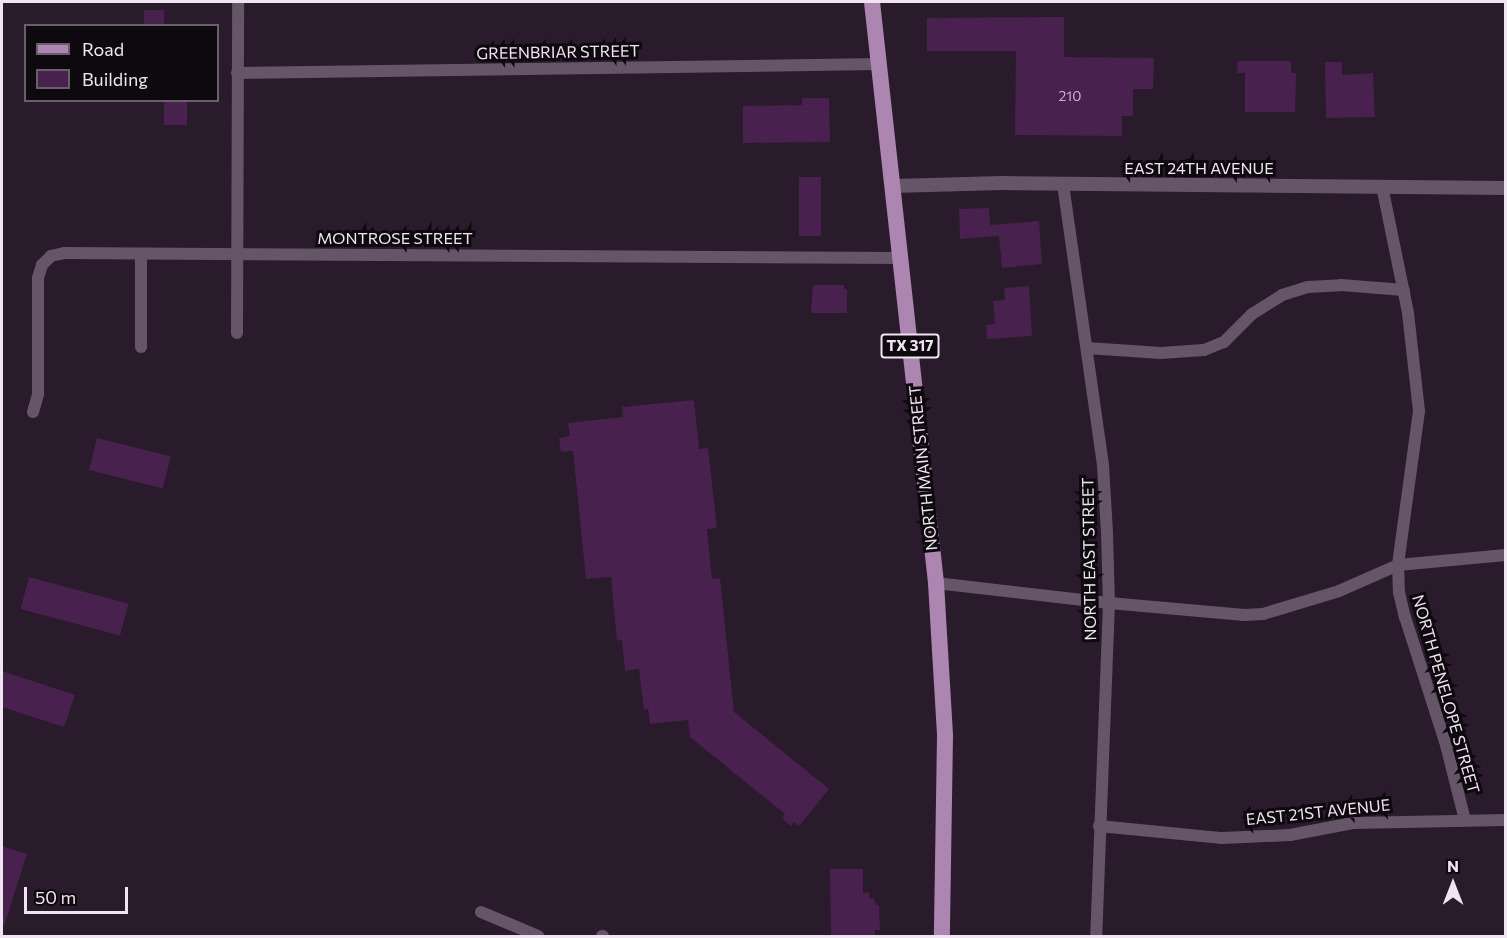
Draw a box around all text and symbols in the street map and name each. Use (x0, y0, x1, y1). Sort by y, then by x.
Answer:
legend (24, 24, 219, 102)
text: Road (82, 38, 124, 60)
street label: GREENBRIAR STREET (476, 41, 640, 63)
text: Building (82, 68, 148, 90)
house number: 210 (1059, 88, 1081, 104)
street label: EAST 24TH AVENUE (1124, 158, 1274, 178)
street label: MONTROSE STREET (317, 228, 473, 248)
road number: TX 317 (880, 334, 940, 358)
street label: NORTH MAIN STREET (905, 384, 941, 552)
street label: NORTH EAST STREET (1078, 477, 1100, 641)
street label: NORTH PENELOPE STREET (1408, 592, 1484, 796)
street label: EAST 21ST AVENUE (1245, 795, 1391, 829)
north arrow (1423, 854, 1483, 914)
text: N (1447, 856, 1459, 875)
scale bar (27, 875, 130, 913)
text: 50 m (35, 886, 76, 908)

